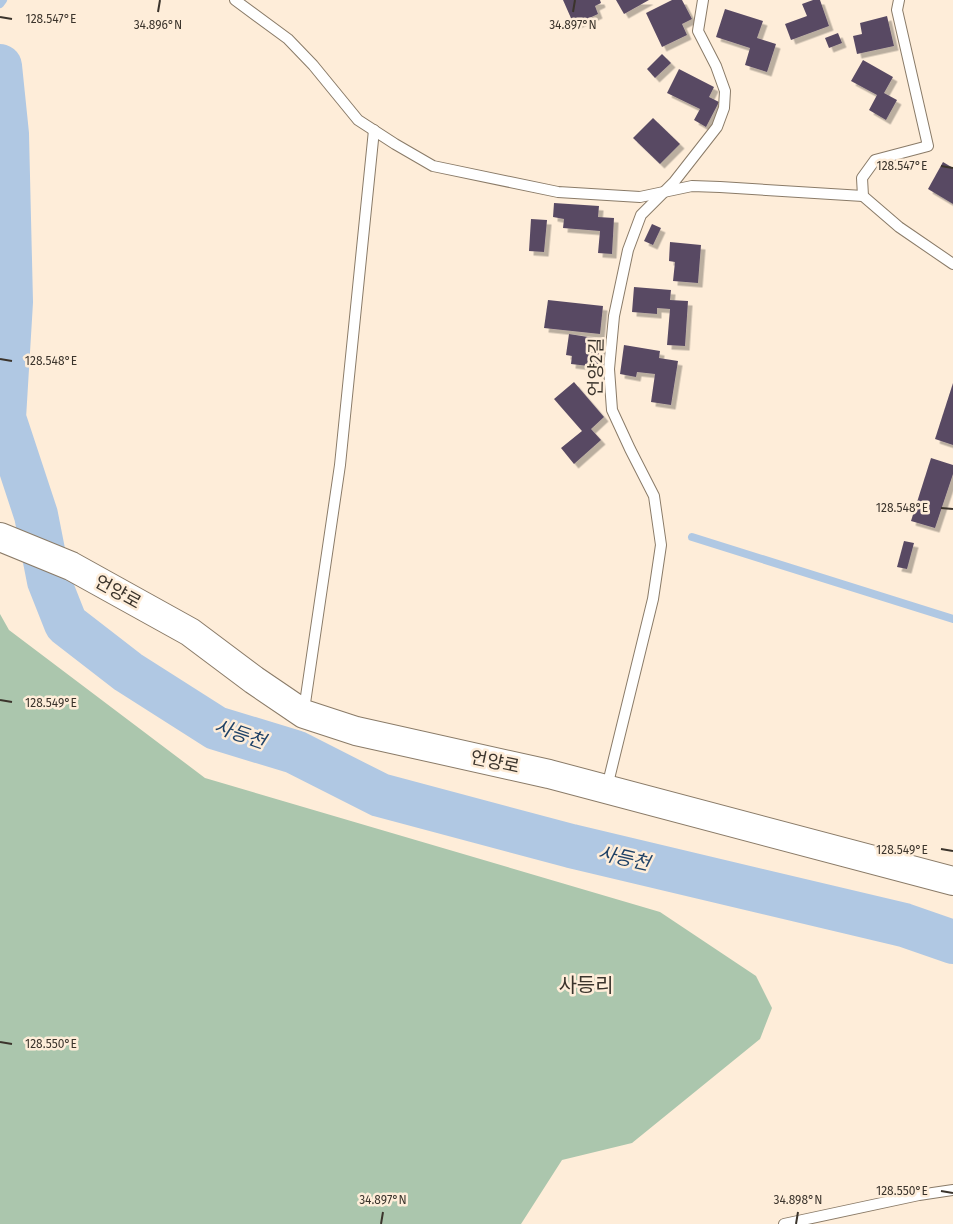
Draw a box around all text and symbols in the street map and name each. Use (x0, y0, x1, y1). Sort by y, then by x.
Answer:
text: 128.547°E (25, 12, 77, 26)
text: 34.896°N (134, 18, 182, 32)
text: 34.897°N (549, 18, 597, 32)
text: 128.547°E (876, 159, 928, 173)
street label: 언양2길 (584, 338, 608, 396)
text: 128.548°E (25, 354, 77, 368)
text: 128.548°E (876, 501, 928, 515)
street label: 언양로 (91, 570, 145, 614)
text: 128.549°E (25, 696, 77, 710)
water label: 사등천 (211, 715, 270, 754)
street label: 언양로 (468, 746, 522, 778)
water label: 사등천 (596, 841, 654, 875)
text: 128.549°E (876, 843, 928, 857)
district label: 사등리 (558, 973, 614, 997)
text: 128.550°E (25, 1037, 77, 1051)
text: 128.550°E (876, 1184, 928, 1198)
text: 34.897°N (359, 1193, 407, 1207)
text: 34.898°N (774, 1193, 822, 1207)

